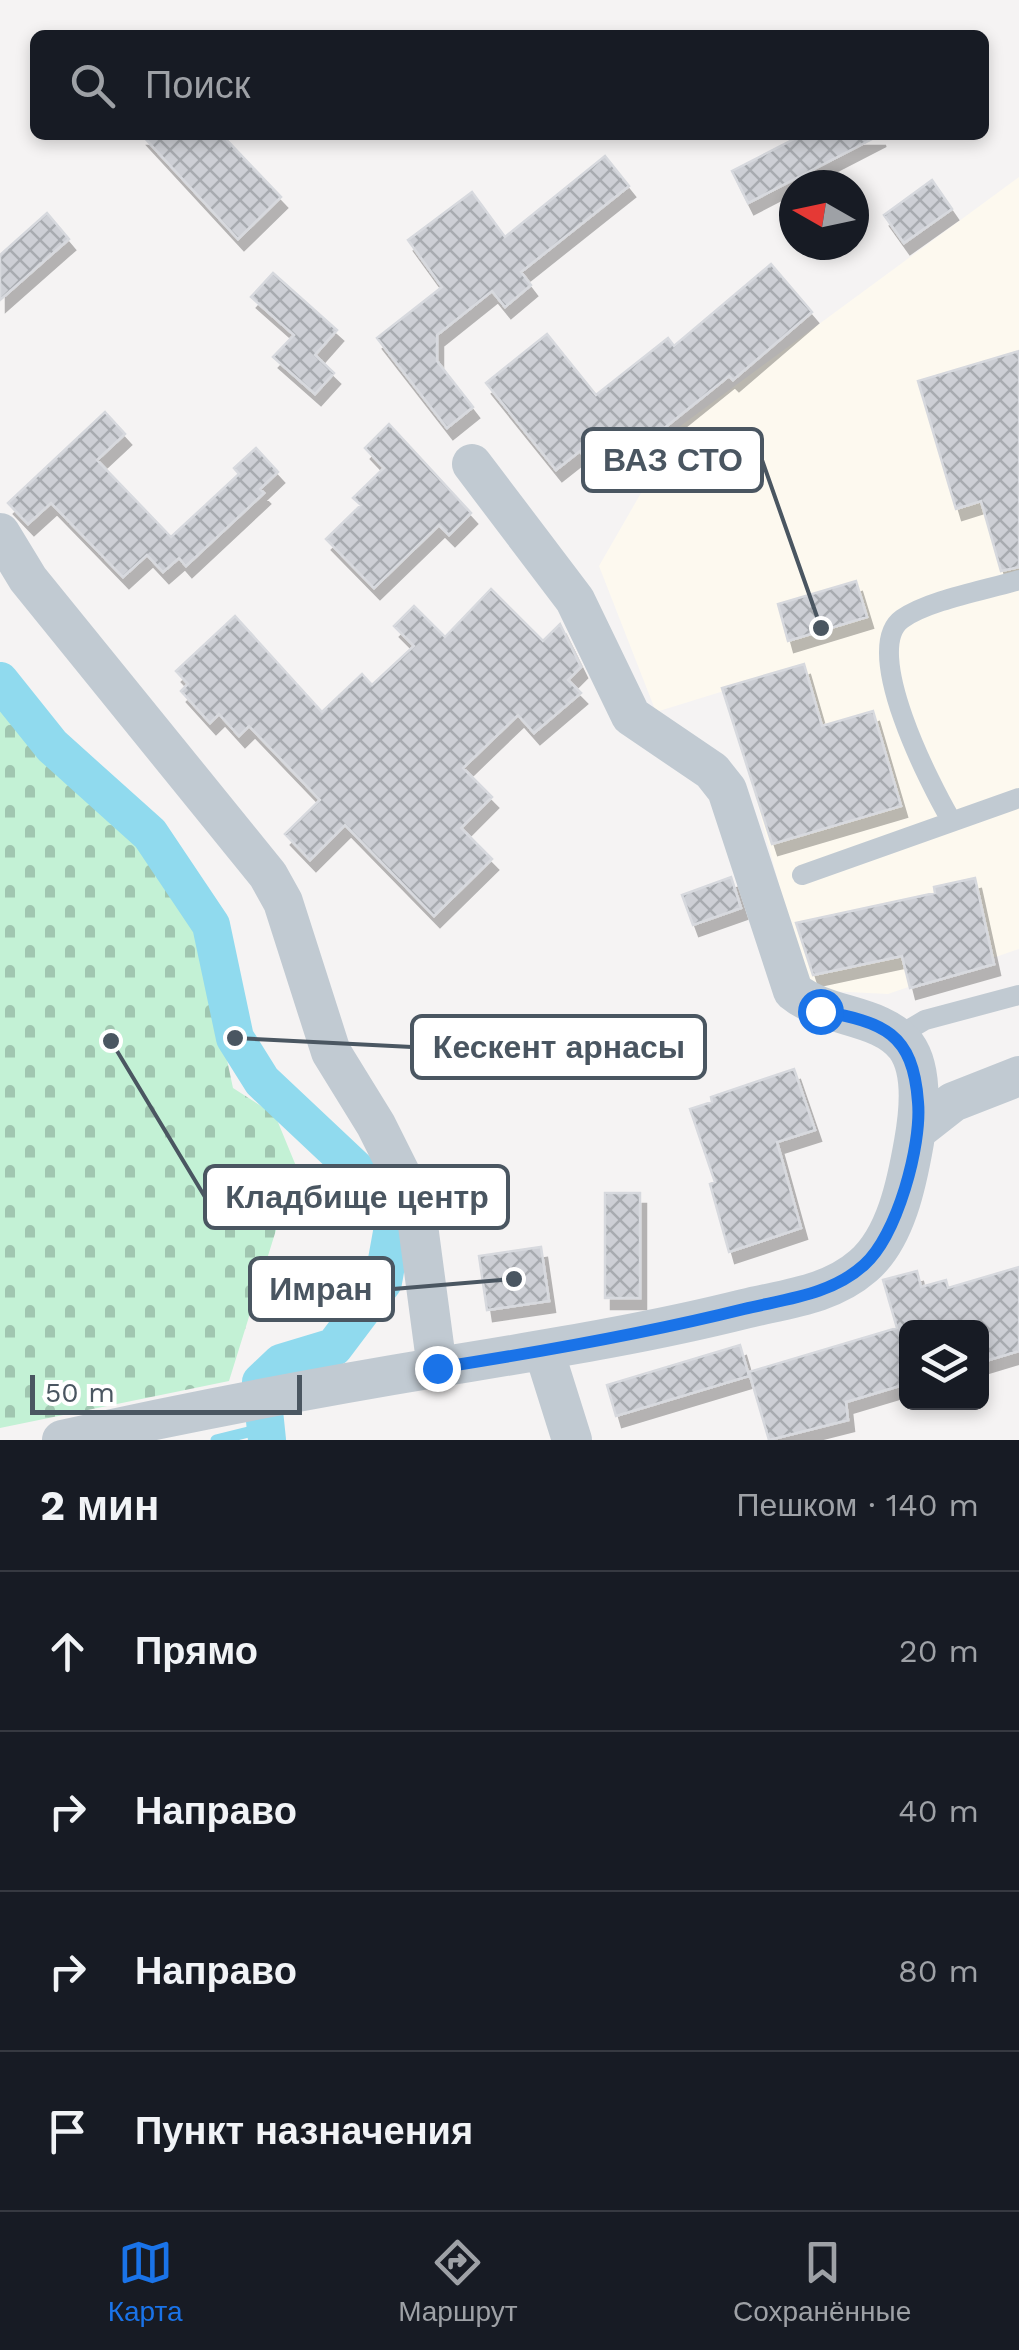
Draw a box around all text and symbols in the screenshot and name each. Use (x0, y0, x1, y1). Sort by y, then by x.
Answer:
search box (30, 30, 989, 140)
icon: search (65, 58, 120, 113)
text: Поиск (145, 63, 250, 107)
north arrow (779, 170, 869, 260)
callout: ВАЗ СТО (583, 429, 762, 491)
text: ВАЗ СТО (603, 441, 743, 479)
route start (798, 989, 844, 1035)
callout: Кескент арнасы (412, 1016, 705, 1078)
text: Кескент арнасы (433, 1028, 685, 1066)
callout: Кладбище центр (205, 1166, 508, 1228)
text: Кладбище центр (225, 1178, 489, 1216)
callout: Имран (250, 1258, 393, 1320)
text: Имран (269, 1270, 373, 1308)
map controls (899, 1320, 989, 1410)
button: layers (899, 1320, 989, 1410)
route end (415, 1346, 461, 1392)
scale bar (30, 1370, 302, 1414)
text: 50 m (45, 1376, 115, 1409)
text: 2 мин (40, 1481, 159, 1530)
text: Пешком · 140 m (737, 1486, 979, 1524)
icon: ahead (40, 1624, 95, 1679)
text: Прямо (135, 1629, 258, 1673)
text: 20 m (899, 1632, 979, 1670)
icon: right (40, 1784, 95, 1839)
text: Направо (135, 1789, 297, 1833)
text: 40 m (898, 1792, 979, 1830)
icon: right (40, 1944, 95, 1999)
text: Направо (135, 1949, 297, 1993)
text: 80 m (898, 1952, 979, 1990)
icon: arrive (40, 2104, 95, 2159)
text: Пункт назначения (135, 2109, 473, 2153)
tab: Карта (108, 2235, 183, 2328)
tab: Маршрут (398, 2235, 517, 2328)
tab: Сохранённые (733, 2235, 911, 2328)

